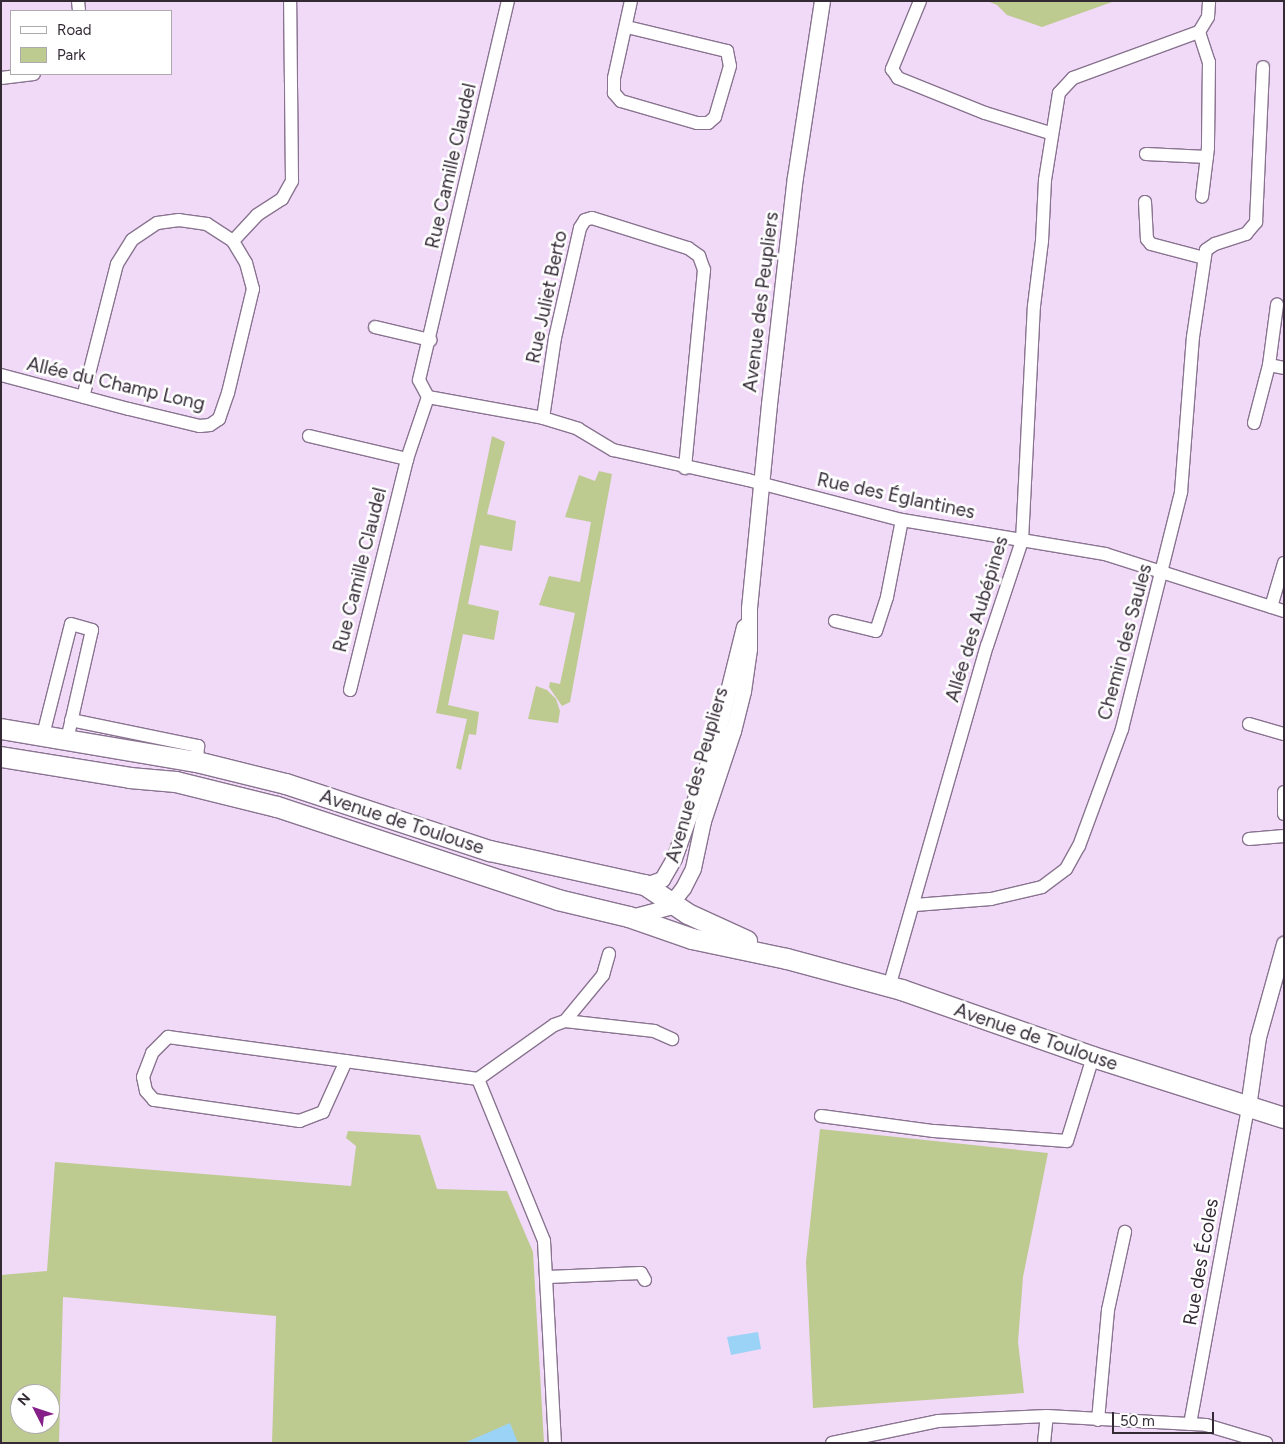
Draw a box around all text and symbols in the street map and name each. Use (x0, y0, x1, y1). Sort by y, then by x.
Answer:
legend (10, 10, 172, 75)
text: Road (57, 21, 92, 39)
text: Park (57, 46, 86, 64)
street label: Rue Camille Claudel (421, 81, 481, 251)
street label: Avenue des Peupliers (739, 211, 783, 393)
street label: Rue Juliet Berto (522, 228, 572, 366)
street label: Allée du Champ Long (25, 352, 207, 416)
street label: Rue des Églantines (815, 468, 977, 524)
street label: Rue Camille Claudel (329, 485, 391, 655)
street label: Allée des Aubépines (941, 533, 1013, 705)
street label: Chemin des Saules (1093, 561, 1157, 723)
street label: Avenue des Peupliers (661, 685, 733, 865)
street label: Avenue de Toulouse (317, 785, 487, 859)
street label: Avenue de Toulouse (951, 998, 1121, 1076)
street label: Rue des Écoles (1179, 1197, 1223, 1327)
north arrow (10, 1384, 60, 1434)
text: N (14, 1390, 34, 1409)
scale bar (1115, 1402, 1218, 1434)
text: 50 m (1120, 1412, 1155, 1430)

